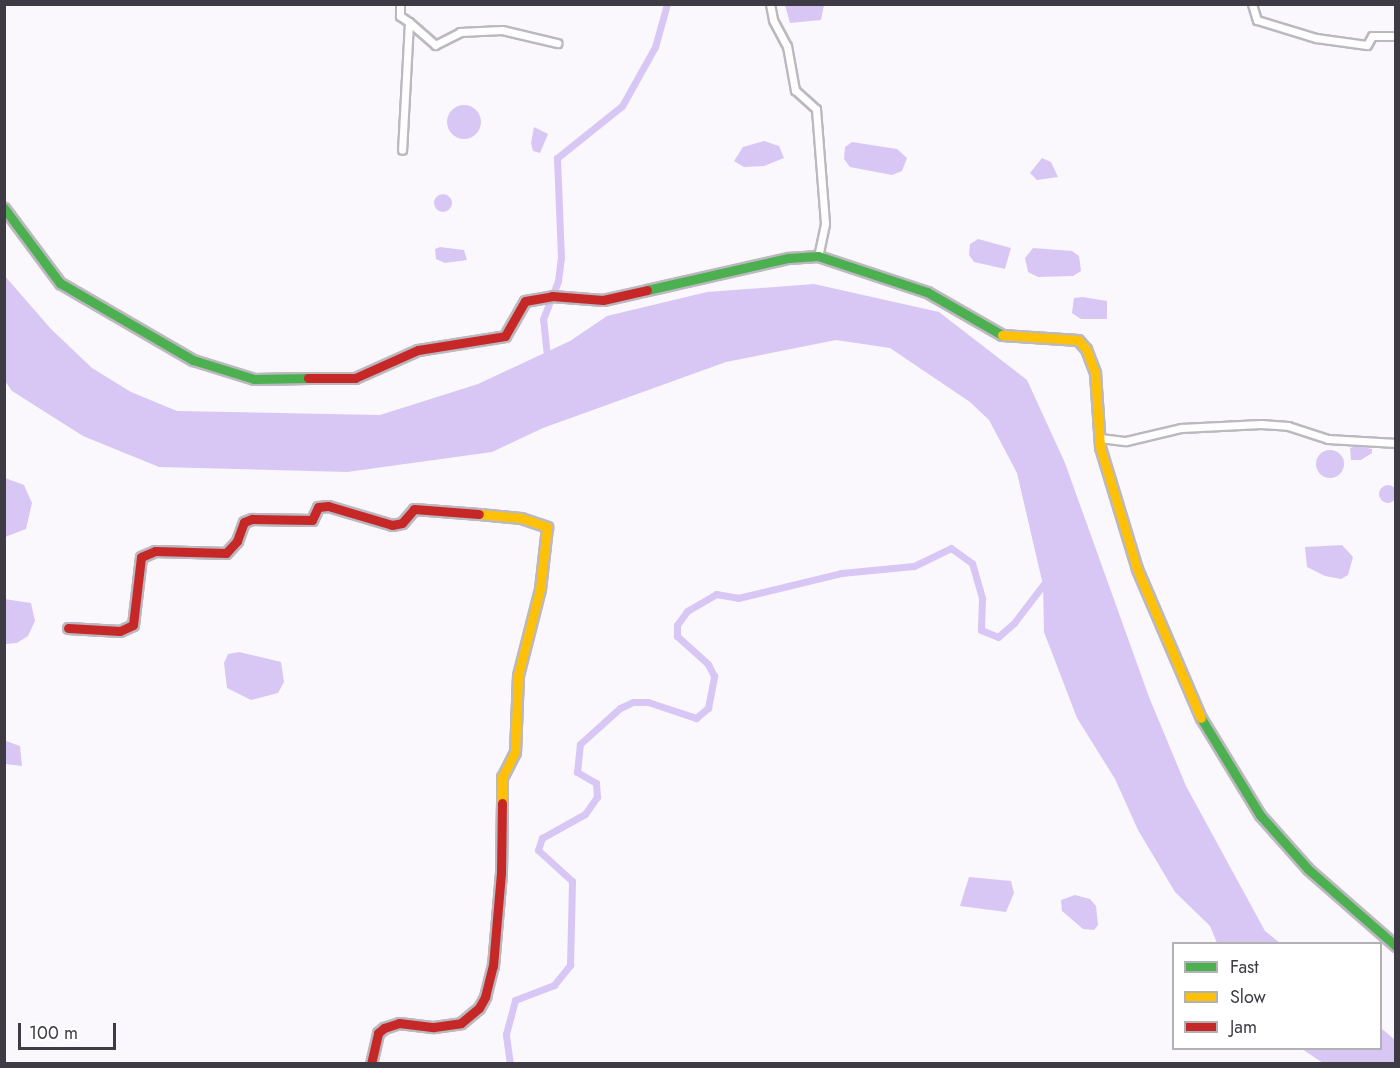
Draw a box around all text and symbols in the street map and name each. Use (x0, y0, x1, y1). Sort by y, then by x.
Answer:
legend (1172, 942, 1382, 1050)
text: Fast (1230, 954, 1259, 980)
text: Slow (1230, 984, 1266, 1010)
scale bar (21, 1011, 118, 1049)
text: Jam (1230, 1014, 1257, 1040)
text: 100 m (29, 1020, 78, 1046)

